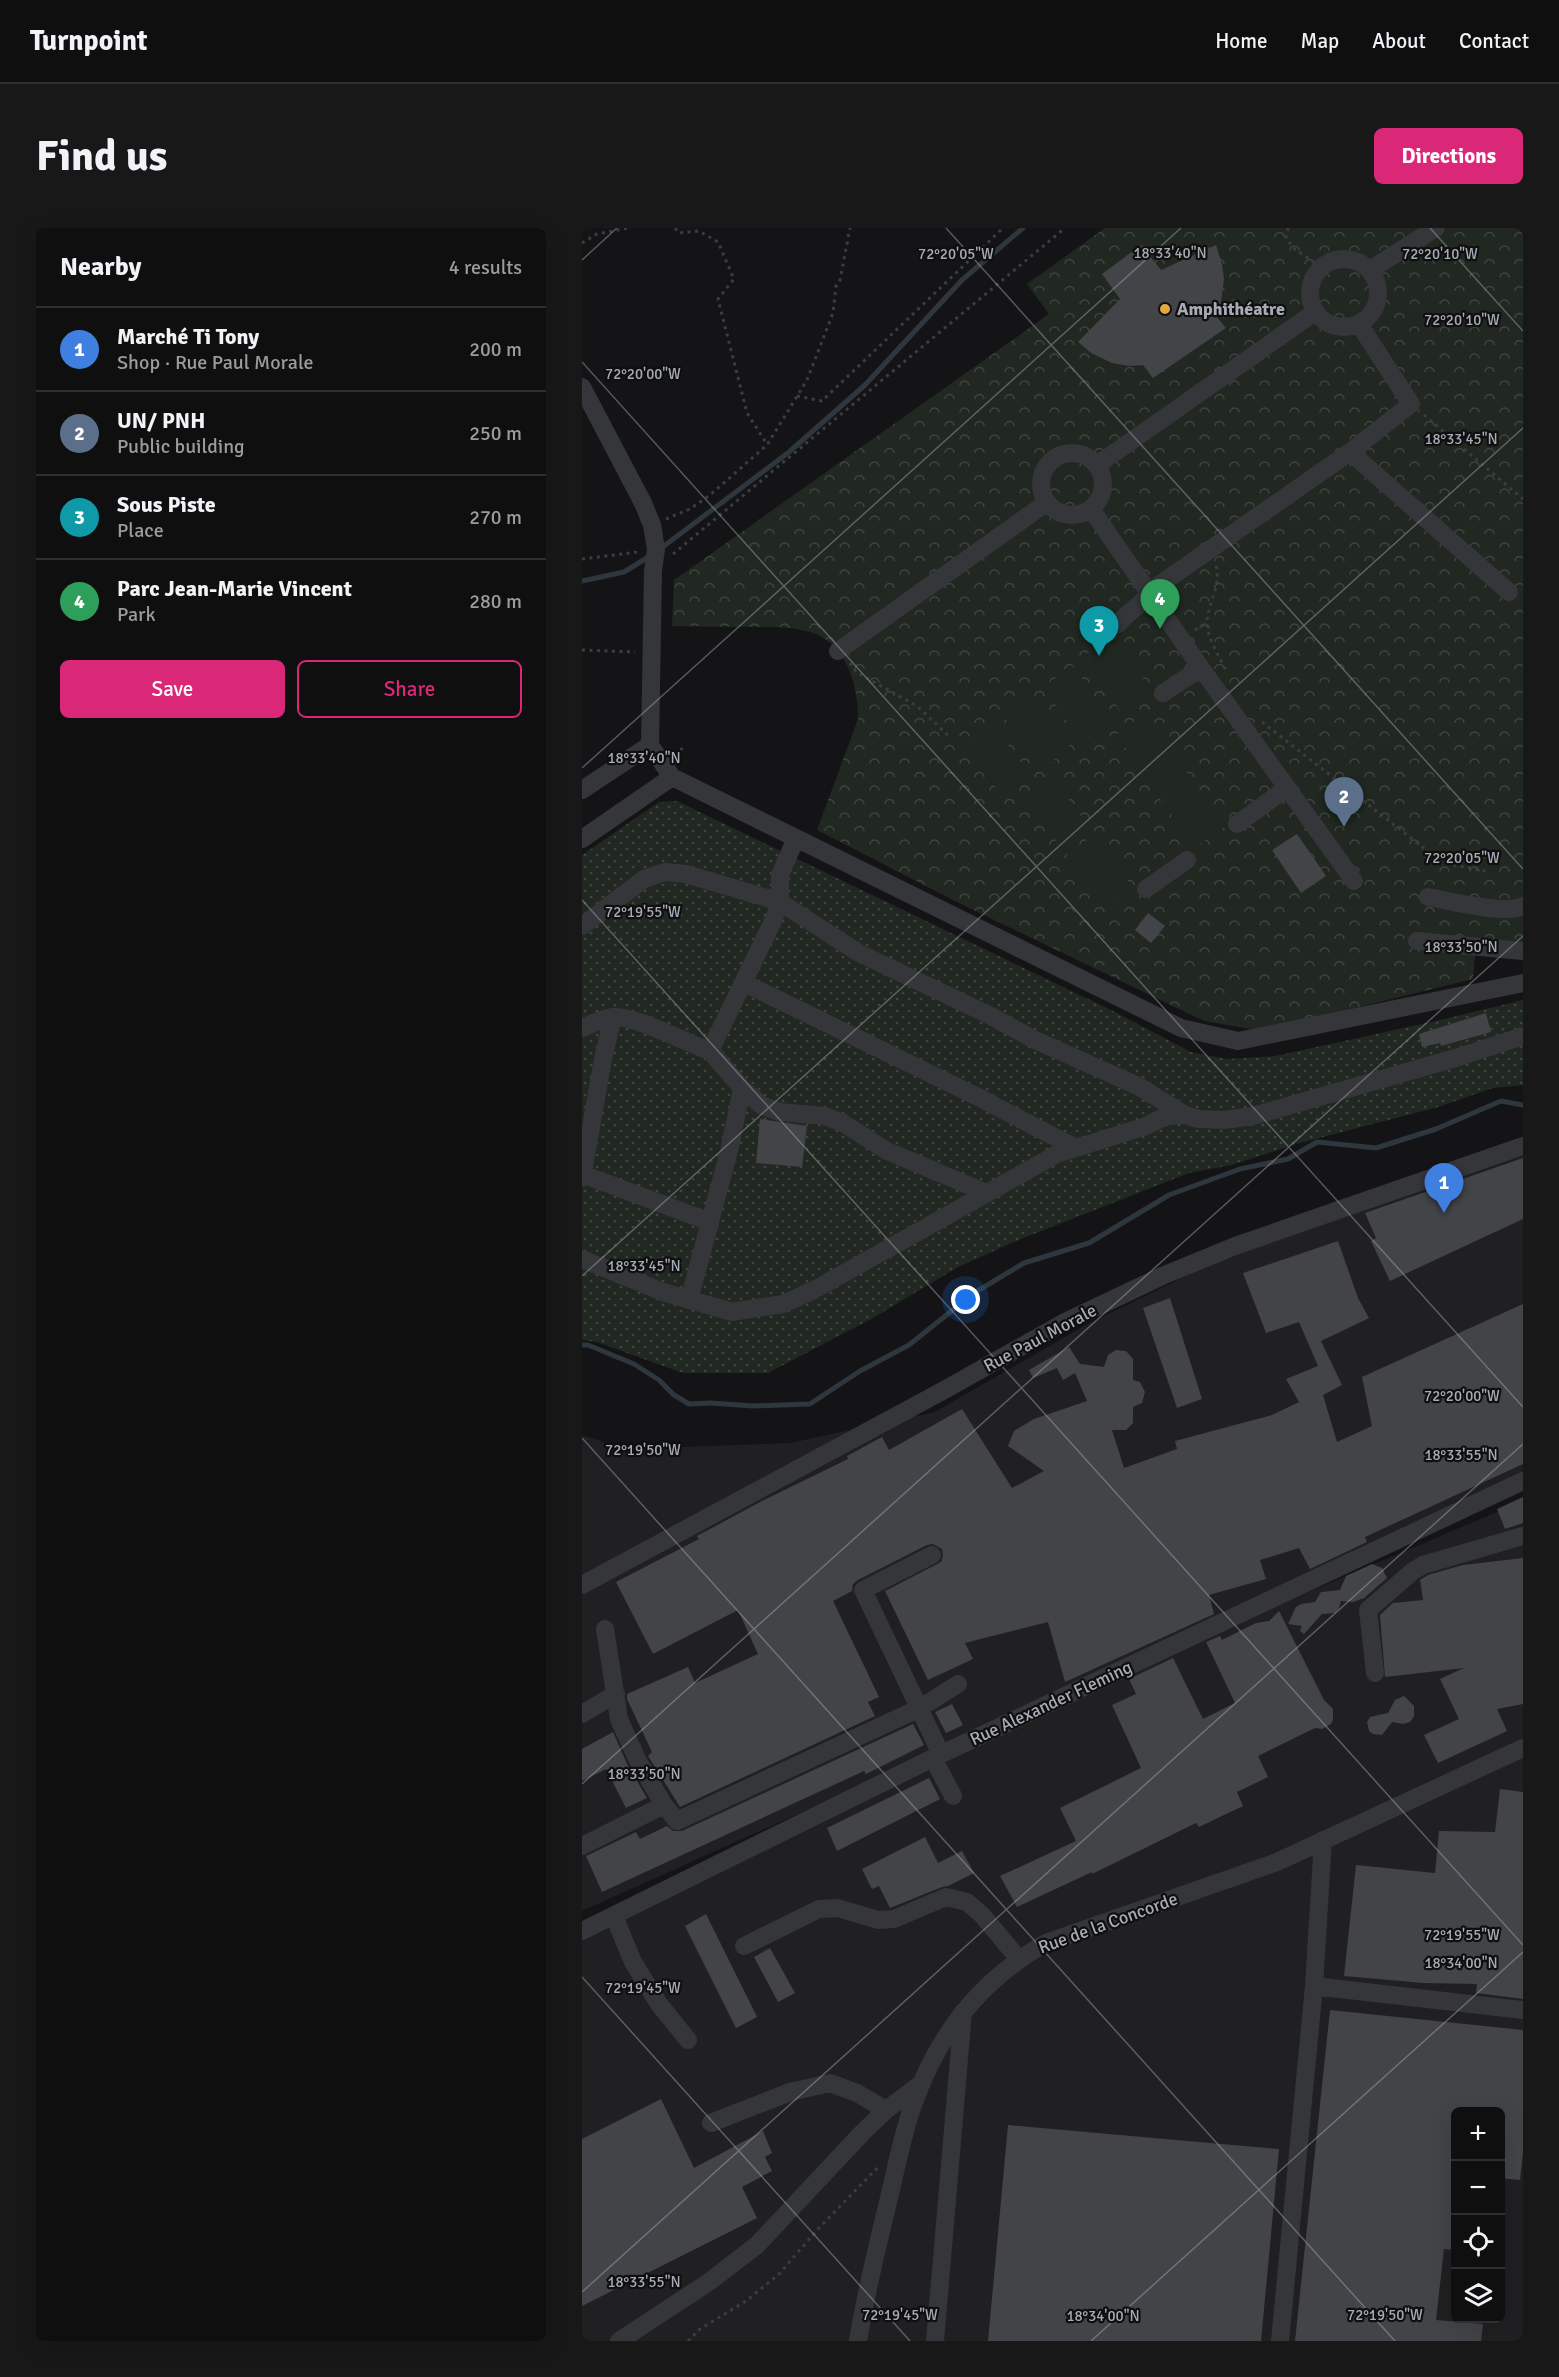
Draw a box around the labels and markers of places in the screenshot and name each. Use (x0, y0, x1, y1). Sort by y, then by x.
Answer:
place label: Amphithéatre (1177, 298, 1285, 320)
marker: Amphithéatre (1158, 302, 1172, 316)
pin: 4 (1140, 580, 1180, 629)
pin: 3 (1080, 606, 1118, 656)
pin: 2 (1324, 778, 1364, 827)
pin: 1 (1424, 1164, 1464, 1213)

